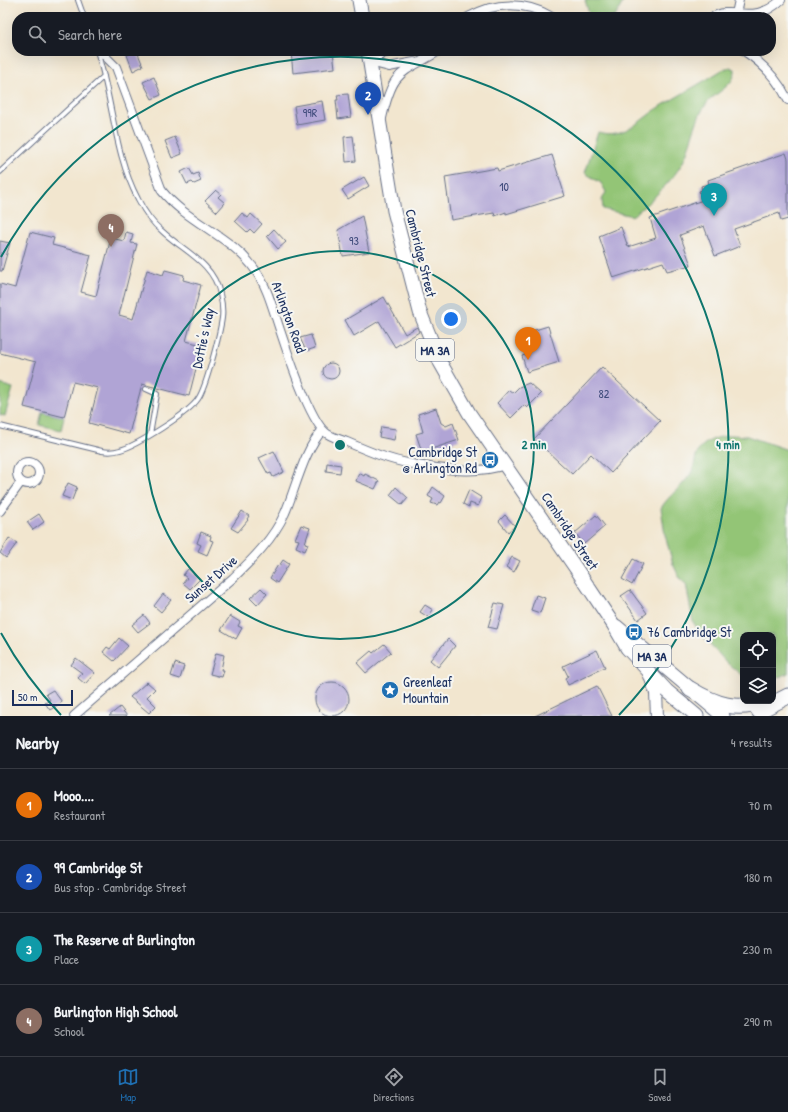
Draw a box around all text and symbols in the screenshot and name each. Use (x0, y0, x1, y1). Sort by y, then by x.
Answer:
search box (12, 12, 776, 56)
icon: search (26, 23, 48, 45)
text: Search here (58, 24, 122, 45)
pin: 2 (355, 82, 381, 115)
house number: 99R (303, 104, 318, 121)
house number: 10 (499, 178, 509, 195)
pin: 3 (701, 183, 727, 216)
street label: Cambridge Street (400, 207, 442, 299)
pin: 4 (98, 214, 124, 247)
house number: 93 (349, 232, 359, 249)
street label: Arlington Road (267, 279, 311, 356)
street label: Dottie's Way (187, 306, 219, 370)
your location (441, 309, 461, 329)
pin: 1 (515, 327, 541, 360)
road number: MA 3A (416, 339, 454, 361)
house number: 82 (599, 385, 610, 402)
text: 2 min (522, 436, 547, 453)
text: 4 min (716, 436, 740, 453)
centre of rings (333, 438, 347, 452)
place label: Cambridge St @ Arlington Rd (403, 442, 478, 478)
bus stop icon: Cambridge St @ Arlington Rd (480, 450, 500, 470)
street label: Cambridge Street (537, 488, 604, 574)
street label: Sunset Drive (180, 550, 241, 607)
bus stop icon: 76 Cambridge St (624, 622, 644, 642)
place label: 76 Cambridge St (647, 622, 732, 642)
map controls (740, 632, 776, 704)
button: locate (740, 632, 776, 668)
road number: MA 3A (633, 645, 671, 667)
button: layers (740, 668, 776, 704)
place label: Greenleaf Mountain (403, 672, 452, 707)
place icon: Greenleaf Mountain (380, 680, 400, 700)
scale bar (12, 688, 73, 707)
text: 50 m (18, 690, 38, 704)
text: Nearby (16, 731, 59, 754)
text: 4 results (731, 733, 772, 751)
text: Mooo.... (54, 785, 94, 806)
text: 1 (27, 796, 31, 814)
text: 70 m (748, 796, 772, 814)
text: Restaurant (54, 806, 105, 824)
text: 99 Cambridge St (54, 857, 142, 878)
text: 2 (26, 868, 32, 886)
text: 180 m (744, 868, 772, 886)
text: Bus stop · Cambridge Street (54, 878, 186, 896)
text: The Reserve at Burlington (54, 929, 195, 950)
text: 3 (26, 940, 32, 958)
text: 230 m (742, 940, 772, 958)
text: Place (54, 950, 79, 968)
text: Burlington High School (54, 1001, 178, 1022)
text: 4 (27, 1012, 31, 1030)
text: 290 m (743, 1012, 772, 1030)
text: School (54, 1022, 84, 1040)
tab: Map (117, 1066, 139, 1104)
tab: Directions (374, 1066, 414, 1104)
tab: Saved (648, 1066, 671, 1104)

